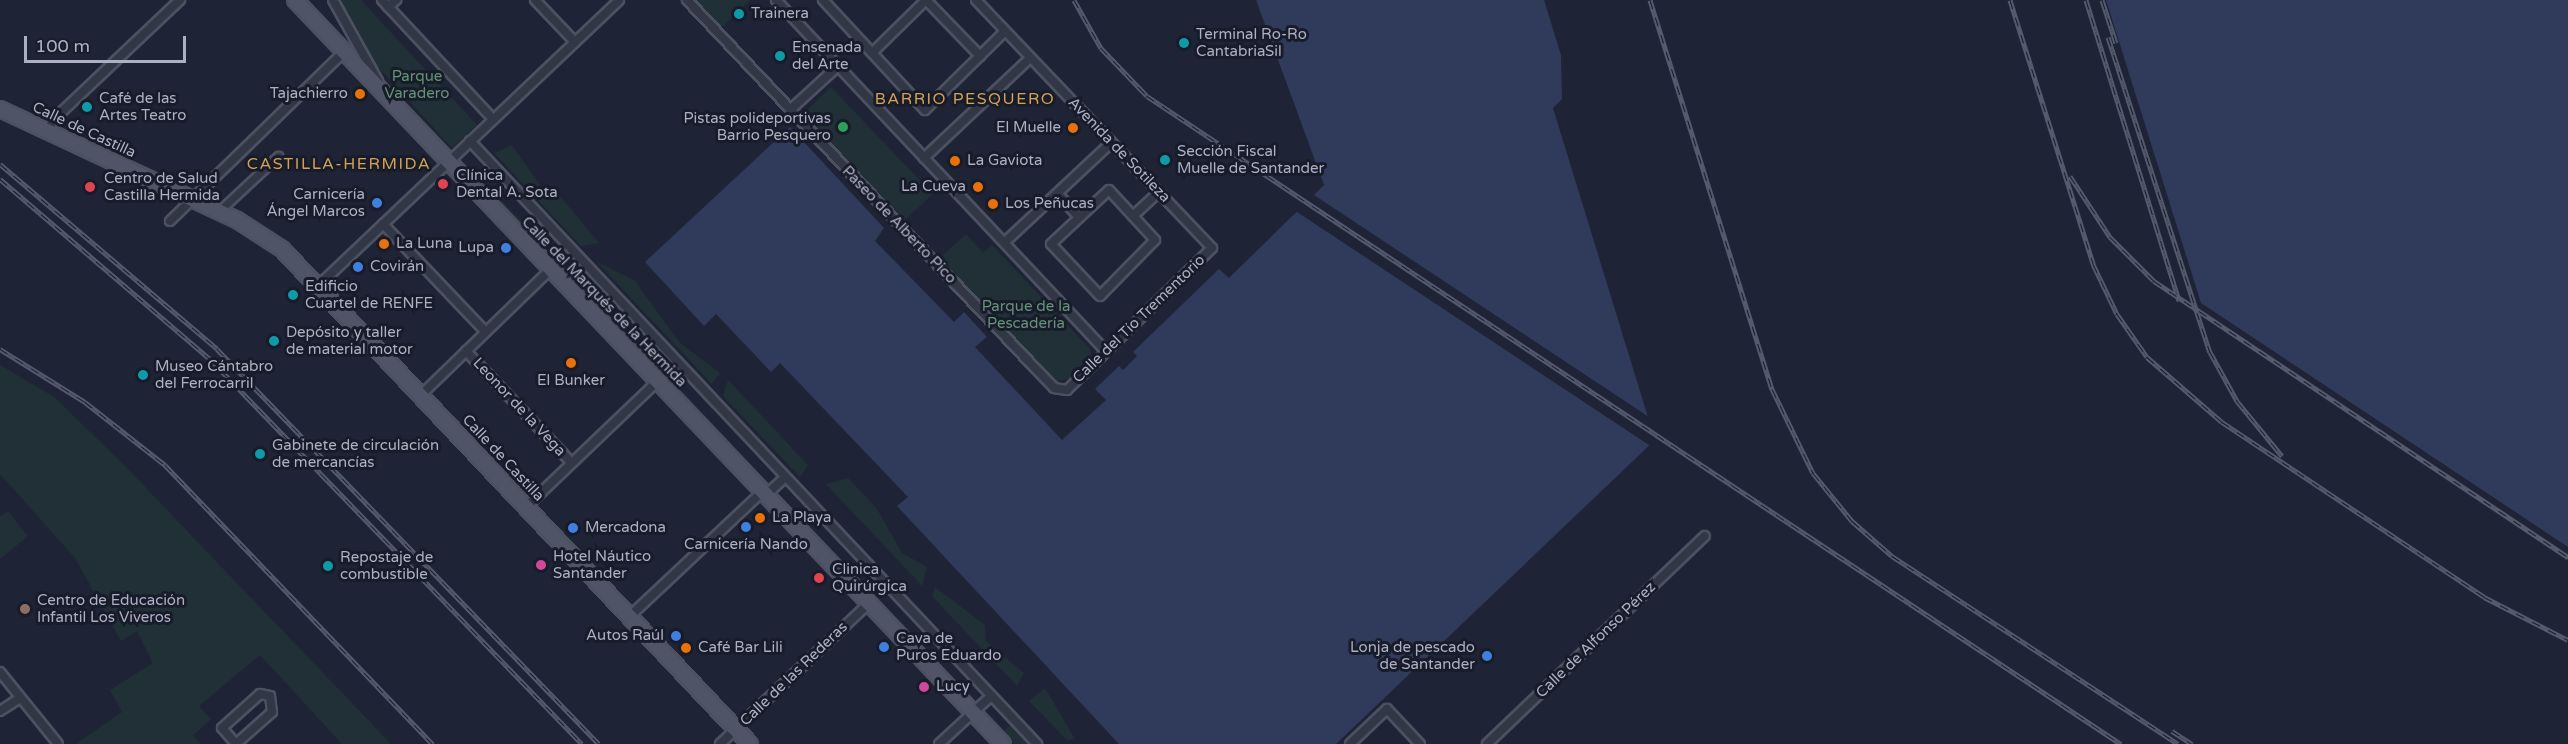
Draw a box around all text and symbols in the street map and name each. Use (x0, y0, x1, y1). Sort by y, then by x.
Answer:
place label: Trainera (751, 5, 809, 23)
marker: Trainera (732, 7, 746, 21)
scale bar (27, 24, 189, 62)
place label: Terminal Ro-Ro CantabriaSil (1196, 25, 1307, 60)
text: 100 m (35, 35, 90, 57)
marker: Terminal Ro-Ro CantabriaSil (1177, 36, 1191, 50)
place label: Ensenada del Arte (792, 38, 862, 73)
marker: Ensenada del Arte (773, 49, 787, 63)
park label: Parque Varadero (385, 67, 449, 102)
place label: Tajachierro (270, 85, 348, 103)
marker: Tajachierro (353, 87, 367, 101)
place label: Café de las Artes Teatro (99, 89, 186, 124)
district label: BARRIO PESQUERO (875, 89, 1055, 109)
street label: Avenida de Sotileza (1064, 94, 1174, 206)
street label: Calle de Castilla (29, 98, 139, 162)
marker: Café de las Artes Teatro (80, 100, 94, 114)
place label: Pistas polideportivas Barrio Pesquero (684, 109, 831, 144)
place label: El Muelle (996, 119, 1061, 137)
marker: Pistas polideportivas Barrio Pesquero (836, 120, 850, 134)
marker: El Muelle (1066, 121, 1080, 135)
place label: Sección Fiscal Muelle de Santander (1177, 142, 1324, 177)
place label: La Gaviota (967, 152, 1043, 170)
marker: Sección Fiscal Muelle de Santander (1158, 153, 1172, 167)
district label: CASTILLA-HERMIDA (247, 154, 431, 174)
marker: La Gaviota (948, 154, 962, 168)
street label: Paseo de Alberto Pico (838, 162, 960, 288)
place label: Clínica Dental A. Sota (456, 166, 558, 201)
place label: Centro de Salud Castilla Hermida (104, 169, 220, 204)
marker: Clínica Dental A. Sota (434, 175, 452, 193)
marker: Centro de Salud Castilla Hermida (81, 178, 99, 196)
place label: La Cueva (901, 178, 966, 196)
marker: La Cueva (971, 180, 985, 194)
place label: Carnicería Ángel Marcos (266, 185, 365, 220)
place label: Los Peñucas (1005, 195, 1094, 213)
marker: Carnicería Ángel Marcos (370, 196, 384, 210)
marker: Los Peñucas (986, 197, 1000, 211)
street label: Calle del Marqués de la Hermida (518, 213, 690, 391)
place label: La Luna (396, 235, 452, 253)
marker: La Luna (377, 237, 391, 251)
place label: Lupa (458, 239, 494, 257)
marker: Lupa (499, 241, 513, 255)
street label: Calle del Tío Trementorio (1069, 251, 1209, 387)
place label: Covirán (370, 258, 424, 276)
marker: Covirán (351, 260, 365, 274)
place label: Edificio Cuartel de RENFE (305, 277, 433, 312)
marker: Edificio Cuartel de RENFE (286, 288, 300, 302)
park label: Parque de la Pescadería (982, 297, 1070, 332)
place label: Depósito y taller de material motor (286, 323, 413, 358)
marker: Depósito y taller de material motor (267, 334, 281, 348)
street label: Leonor de la Vega (469, 354, 569, 460)
marker: El Bunker (564, 356, 578, 370)
place label: Museo Cántabro del Ferrocarril (155, 357, 273, 392)
marker: Museo Cántabro del Ferrocarril (136, 368, 150, 382)
place label: El Bunker (537, 372, 605, 390)
street label: Calle de Castilla (458, 411, 548, 505)
place label: Gabinete de circulación de mercancías (272, 436, 439, 471)
marker: Gabinete de circulación de mercancías (253, 447, 267, 461)
place label: La Playa (772, 509, 831, 527)
marker: La Playa (753, 511, 767, 525)
place label: Mercadona (585, 519, 666, 537)
marker: Carnicería Nando (739, 520, 753, 534)
marker: Mercadona (566, 521, 580, 535)
place label: Carnicería Nando (684, 536, 808, 554)
place label: Hotel Náutico Santander (553, 547, 651, 582)
place label: Repostaje de combustible (340, 548, 433, 583)
marker: Hotel Náutico Santander (534, 558, 548, 572)
marker: Repostaje de combustible (321, 559, 335, 573)
place label: Clinica Quirúrgica (832, 560, 907, 595)
marker: Clinica Quirúrgica (810, 569, 828, 587)
street label: Calle de Alfonso Pérez (1533, 578, 1659, 702)
place label: Centro de Educación Infantil Los Viveros (37, 591, 185, 626)
marker: Centro de Educación Infantil Los Viveros (18, 602, 32, 616)
street label: Calle de las Rederas (737, 618, 851, 730)
place label: Autos Raúl (586, 627, 664, 645)
marker: Autos Raúl (669, 629, 683, 643)
place label: Cava de Puros Eduardo (896, 629, 1001, 664)
place label: Lonja de pescado de Santander (1350, 638, 1475, 673)
place label: Café Bar Lili (698, 639, 783, 657)
marker: Cava de Puros Eduardo (877, 640, 891, 654)
marker: Café Bar Lili (679, 641, 693, 655)
marker: Lonja de pescado de Santander (1480, 649, 1494, 663)
place label: Lucy (936, 678, 970, 696)
marker: Lucy (917, 680, 931, 694)

